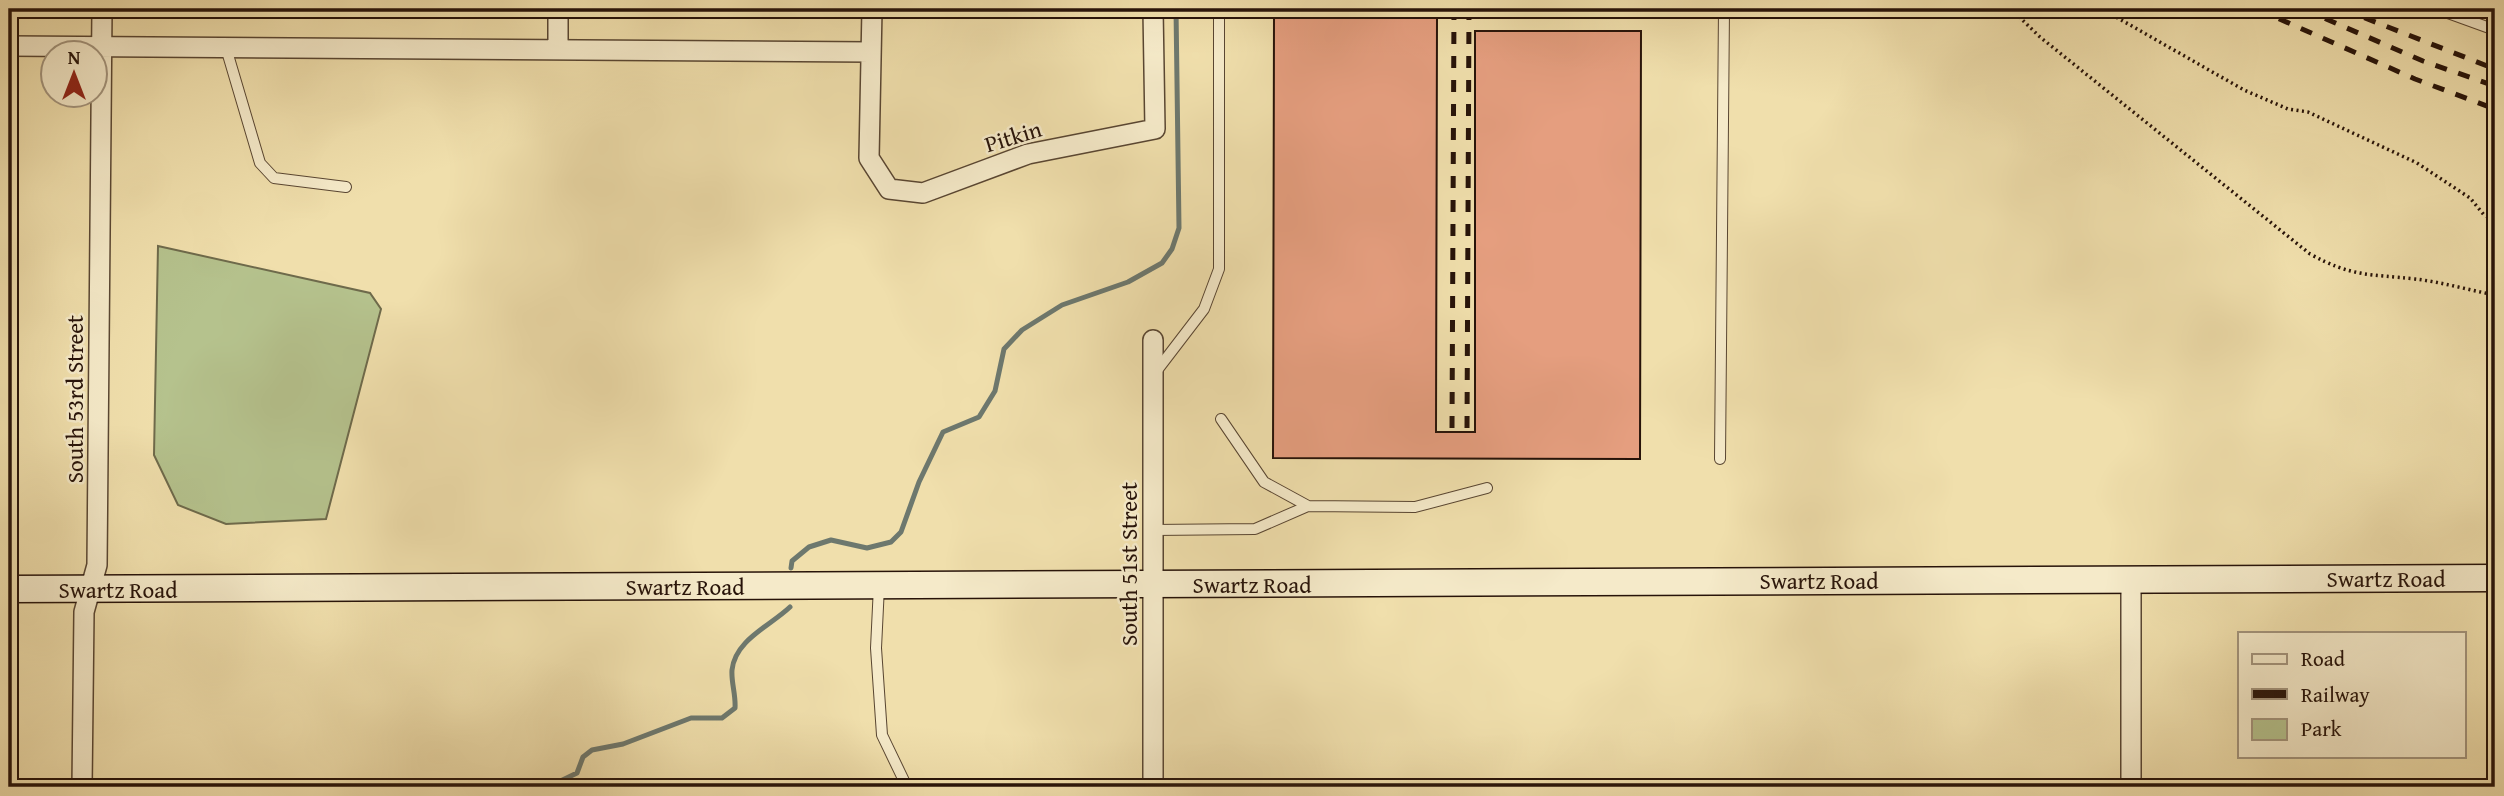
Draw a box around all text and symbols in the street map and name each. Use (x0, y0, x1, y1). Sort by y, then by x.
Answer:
north arrow (38, 38, 108, 108)
text: N (68, 43, 81, 71)
street label: Pitkin (980, 112, 1046, 160)
street label: South 53rd Street (58, 315, 91, 483)
street label: South 51st Street (1112, 482, 1145, 646)
street label: Swartz Road (2327, 562, 2446, 595)
street label: Swartz Road (1760, 564, 1879, 597)
street label: Swartz Road (1193, 568, 1312, 601)
street label: Swartz Road (626, 570, 745, 603)
street label: Swartz Road (59, 573, 178, 606)
legend (2238, 632, 2466, 758)
text: Road (2301, 643, 2346, 674)
text: Railway (2301, 679, 2370, 710)
text: Park (2301, 713, 2342, 744)

